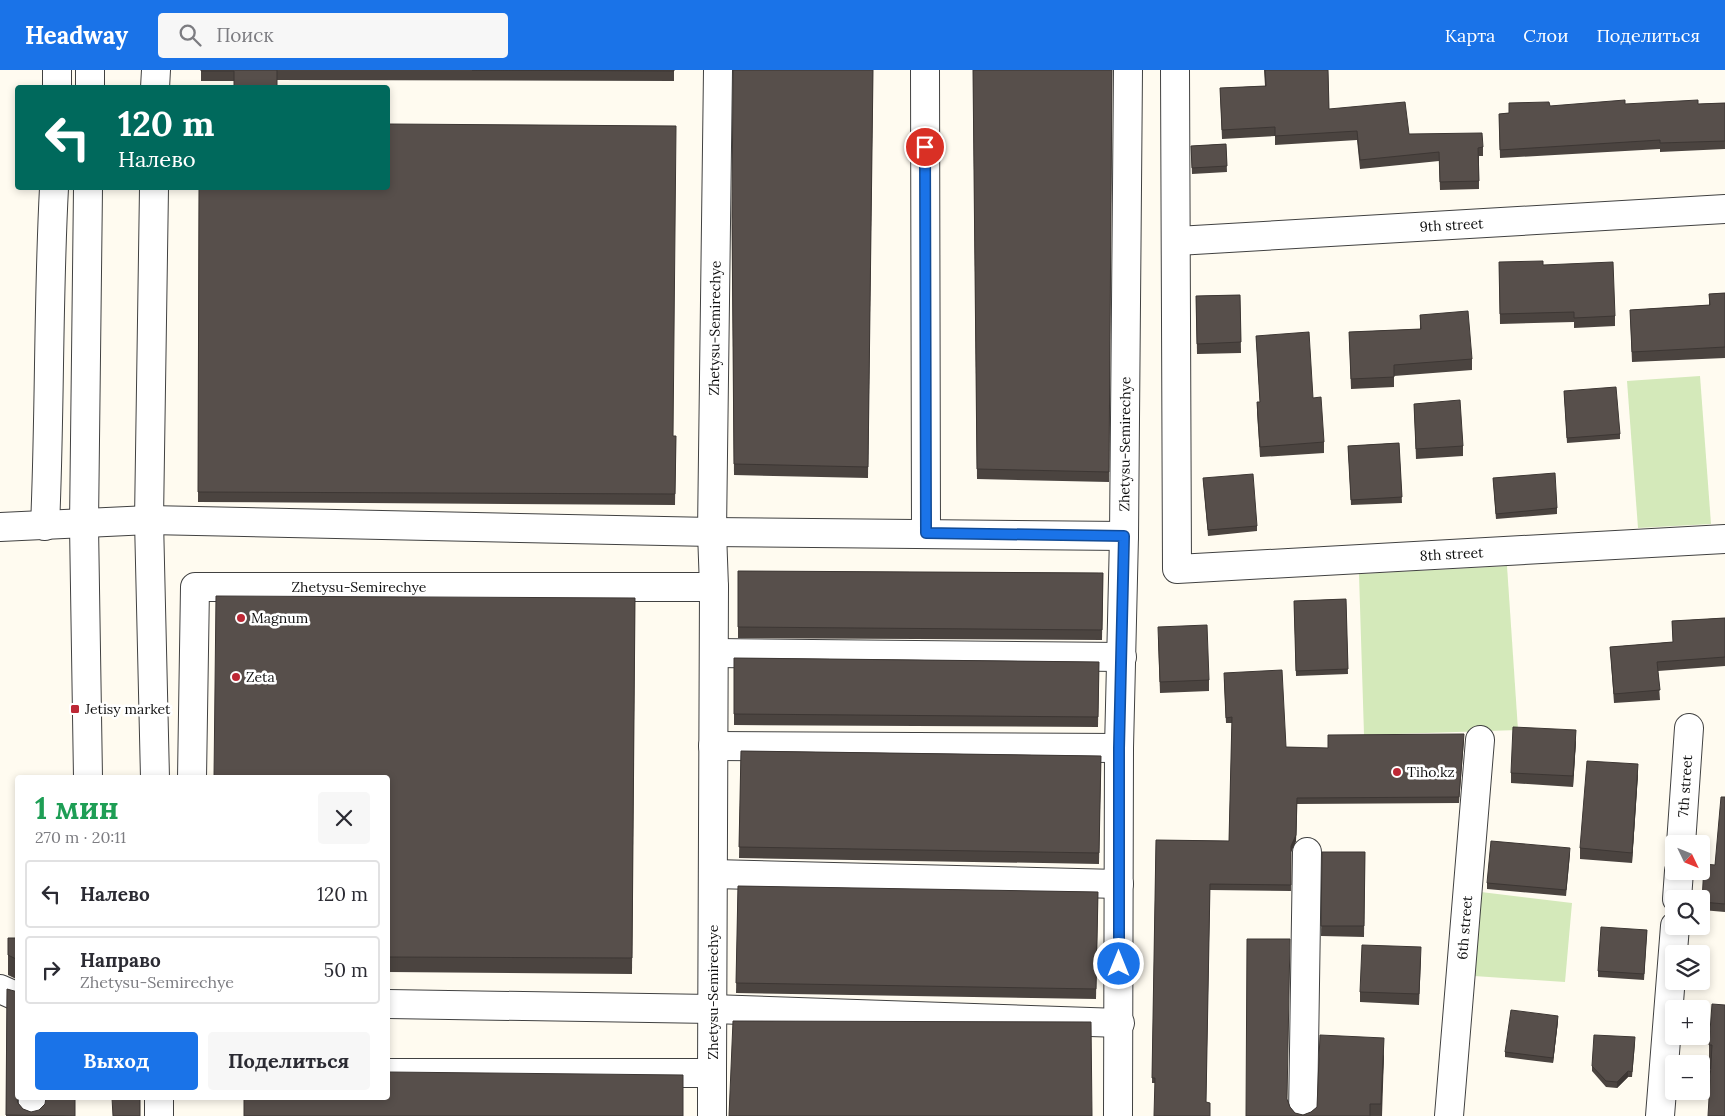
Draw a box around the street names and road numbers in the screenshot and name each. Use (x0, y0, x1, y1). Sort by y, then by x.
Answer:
street label: 9th street (1419, 214, 1485, 236)
street label: Zhetysu-Semirechye (705, 260, 725, 396)
street label: Zhetysu-Semirechye (1115, 376, 1134, 512)
street label: 8th street (1419, 543, 1484, 565)
street label: Zhetysu-Semirechye (292, 578, 427, 596)
street label: 7th street (1674, 754, 1696, 818)
street label: 6th street (1453, 894, 1476, 960)
street label: Zhetysu-Semirechye (704, 924, 722, 1059)

